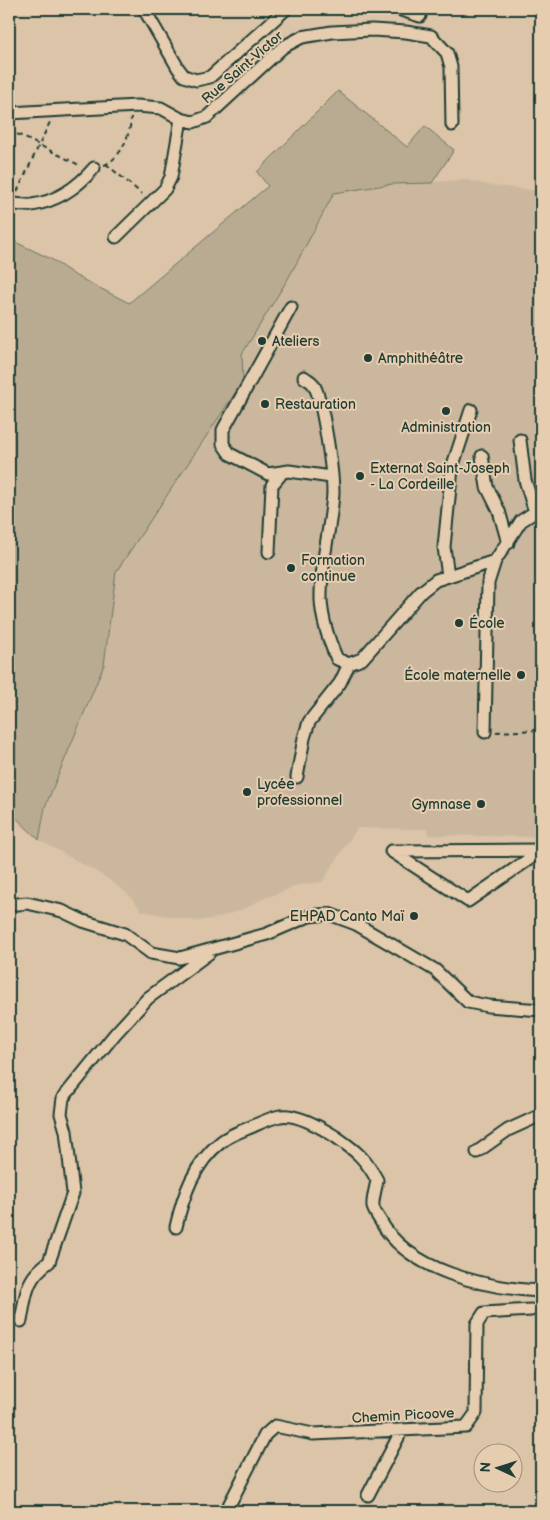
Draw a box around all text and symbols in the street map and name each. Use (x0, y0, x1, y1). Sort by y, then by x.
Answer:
street label: Rue Saint-Victor (198, 27, 287, 107)
place label: Ateliers (272, 333, 319, 350)
marker: Ateliers (256, 335, 268, 347)
place label: Amphithéâtre (378, 350, 463, 367)
marker: Amphithéâtre (362, 352, 374, 364)
place label: Restauration (275, 396, 356, 413)
marker: Restauration (259, 398, 271, 410)
marker: Administration (440, 405, 452, 417)
place label: Administration (401, 419, 491, 436)
place label: Externat Saint-Joseph - La Cordeille (370, 460, 510, 493)
marker: Externat Saint-Joseph - La Cordeille (354, 470, 366, 482)
place label: Formation continue (301, 552, 365, 585)
marker: Formation continue (285, 562, 297, 574)
place label: École (469, 614, 505, 632)
marker: École (453, 617, 465, 629)
place label: École maternelle (404, 666, 511, 684)
marker: École maternelle (515, 669, 527, 681)
place label: Lycée professionnel (257, 776, 342, 809)
marker: Lycée professionnel (241, 786, 253, 798)
place label: Gymnase (412, 796, 471, 813)
marker: Gymnase (475, 798, 487, 810)
place label: EHPAD Canto Maï (290, 908, 405, 925)
marker: EHPAD Canto Maï (408, 910, 420, 922)
street label: Chemin Picoove (351, 1404, 455, 1427)
north arrow (472, 1442, 522, 1492)
text: N (477, 1461, 494, 1473)

